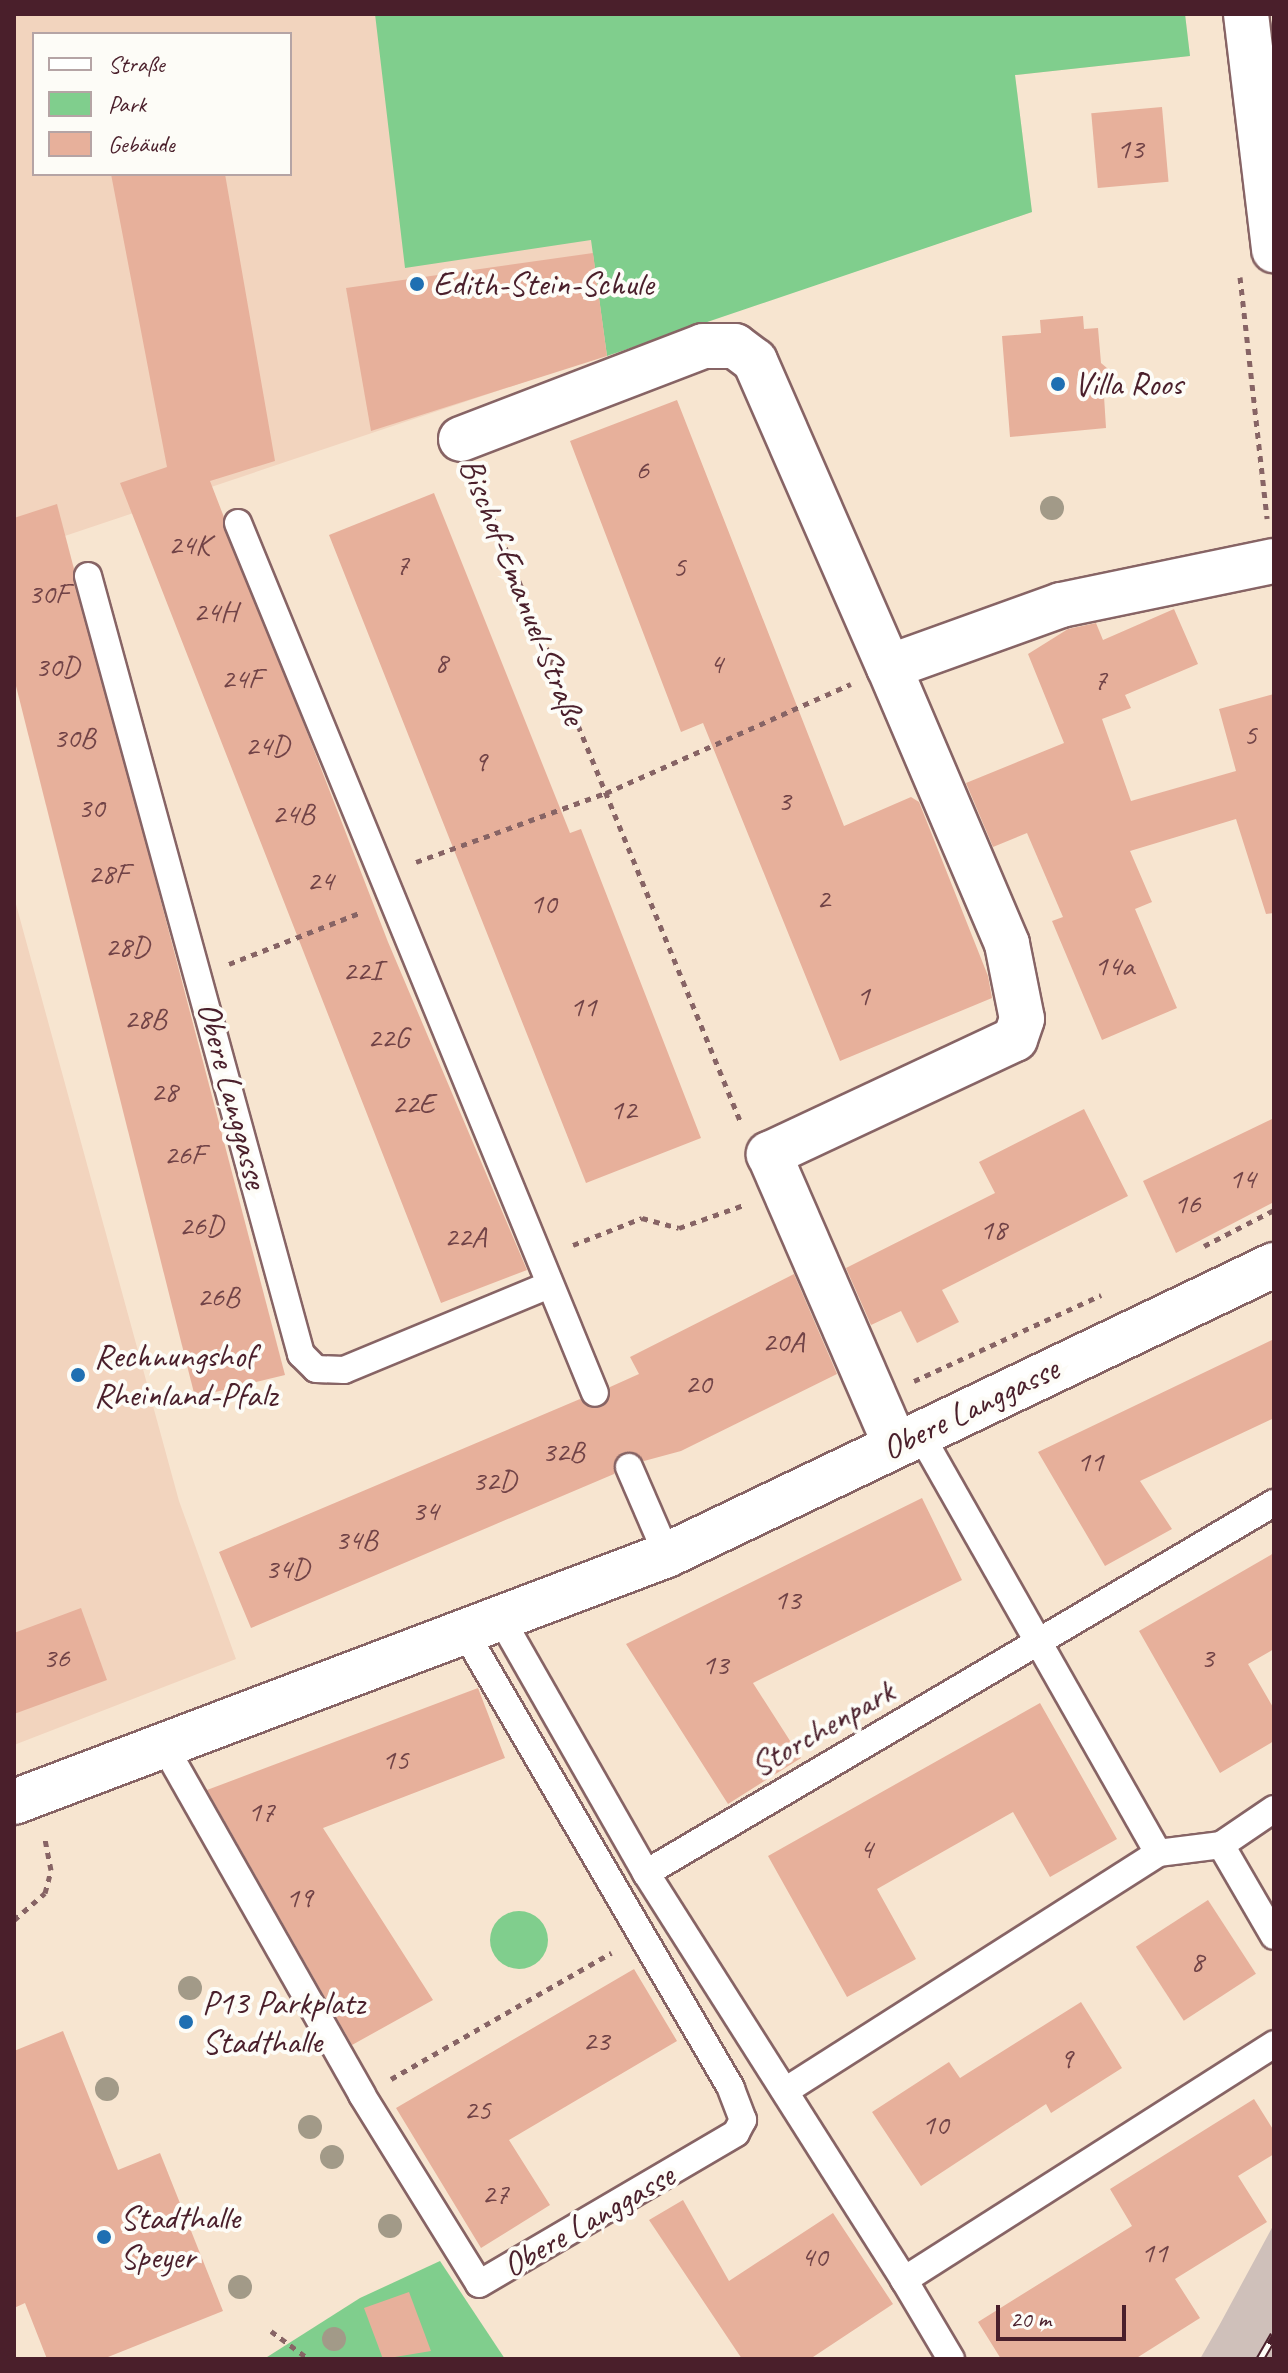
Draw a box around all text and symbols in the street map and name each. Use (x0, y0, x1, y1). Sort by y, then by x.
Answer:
legend (32, 32, 292, 176)
text: Straße (108, 49, 165, 79)
text: Park (108, 89, 146, 119)
text: Gebäude (108, 129, 175, 159)
house number: 13 (1117, 130, 1143, 166)
place label: Edith-Stein-Schule (433, 264, 653, 304)
marker: Edith-Stein-Schule (408, 275, 426, 293)
place label: Villa Roos (1074, 364, 1184, 404)
marker: Villa Roos (1049, 375, 1067, 393)
house number: 6 (635, 451, 649, 487)
street label: Bischof-Emanuel-Straße (451, 452, 595, 730)
house number: 24K (168, 526, 210, 562)
house number: 7 (395, 546, 409, 582)
house number: 5 (672, 548, 686, 584)
house number: 30F (28, 575, 68, 611)
house number: 24H (193, 593, 237, 629)
house number: 8 (434, 644, 448, 680)
house number: 4 (709, 645, 723, 681)
house number: 30D (35, 648, 79, 684)
house number: 24F (221, 660, 261, 696)
house number: 7 (1093, 661, 1107, 697)
house number: 5 (1243, 716, 1257, 752)
house number: 30B (53, 719, 95, 755)
house number: 24D (245, 727, 289, 763)
house number: 9 (473, 743, 487, 779)
house number: 3 (777, 782, 791, 818)
house number: 30 (78, 789, 104, 825)
house number: 24B (272, 795, 314, 831)
house number: 28F (88, 855, 128, 891)
house number: 24 (307, 862, 333, 898)
house number: 2 (816, 880, 830, 916)
house number: 10 (530, 885, 556, 921)
house number: 28D (105, 928, 149, 964)
house number: 14a (1094, 947, 1134, 983)
house number: 22I (343, 952, 381, 988)
house number: 1 (856, 977, 870, 1013)
house number: 11 (570, 988, 596, 1024)
street label: Obere Langgasse (189, 998, 277, 1192)
house number: 28B (124, 1000, 166, 1036)
house number: 22G (367, 1019, 409, 1055)
house number: 28 (151, 1073, 177, 1109)
house number: 22E (392, 1085, 434, 1121)
house number: 12 (610, 1091, 636, 1127)
house number: 26F (164, 1136, 204, 1172)
house number: 14 (1229, 1160, 1255, 1196)
house number: 16 (1174, 1185, 1200, 1221)
house number: 26D (179, 1207, 223, 1243)
house number: 18 (980, 1211, 1006, 1247)
house number: 22A (444, 1218, 486, 1254)
house number: 26B (197, 1278, 239, 1314)
house number: 20A (762, 1323, 804, 1359)
place label: Rechnungshof Rheinland-Pfalz (94, 1335, 277, 1414)
street label: Obere Langgasse (875, 1348, 1065, 1468)
house number: 20 (685, 1365, 711, 1401)
marker: Rechnungshof Rheinland-Pfalz (69, 1366, 87, 1384)
house number: 32B (542, 1433, 584, 1469)
house number: 11 (1077, 1443, 1103, 1479)
house number: 32D (472, 1462, 516, 1498)
house number: 34 (412, 1492, 438, 1528)
house number: 34B (335, 1521, 377, 1557)
house number: 34D (265, 1550, 309, 1586)
house number: 13 (774, 1581, 800, 1617)
house number: 36 (43, 1639, 69, 1675)
house number: 3 (1200, 1639, 1214, 1675)
house number: 13 (702, 1646, 728, 1682)
street label: Storchenpark (743, 1671, 901, 1785)
house number: 15 (382, 1741, 408, 1777)
house number: 17 (248, 1793, 274, 1829)
house number: 4 (859, 1830, 873, 1866)
house number: 19 (286, 1879, 312, 1915)
house number: 8 (1190, 1943, 1204, 1979)
place label: P13 Parkplatz Stadthalle (202, 1982, 365, 2062)
marker: P13 Parkplatz Stadthalle (177, 2013, 195, 2031)
house number: 23 (583, 2022, 609, 2058)
house number: 9 (1059, 2040, 1073, 2076)
house number: 25 (464, 2091, 490, 2127)
house number: 10 (922, 2106, 948, 2142)
street label: Obere Langgasse (495, 2155, 681, 2285)
house number: 27 (482, 2175, 508, 2211)
place label: Stadthalle Speyer (120, 2197, 240, 2276)
marker: Stadthalle Speyer (95, 2228, 113, 2246)
house number: 11 (1141, 2234, 1167, 2270)
house number: 40 (801, 2238, 827, 2274)
scale bar (1000, 2289, 1130, 2339)
text: 20 m (1010, 2304, 1051, 2334)

